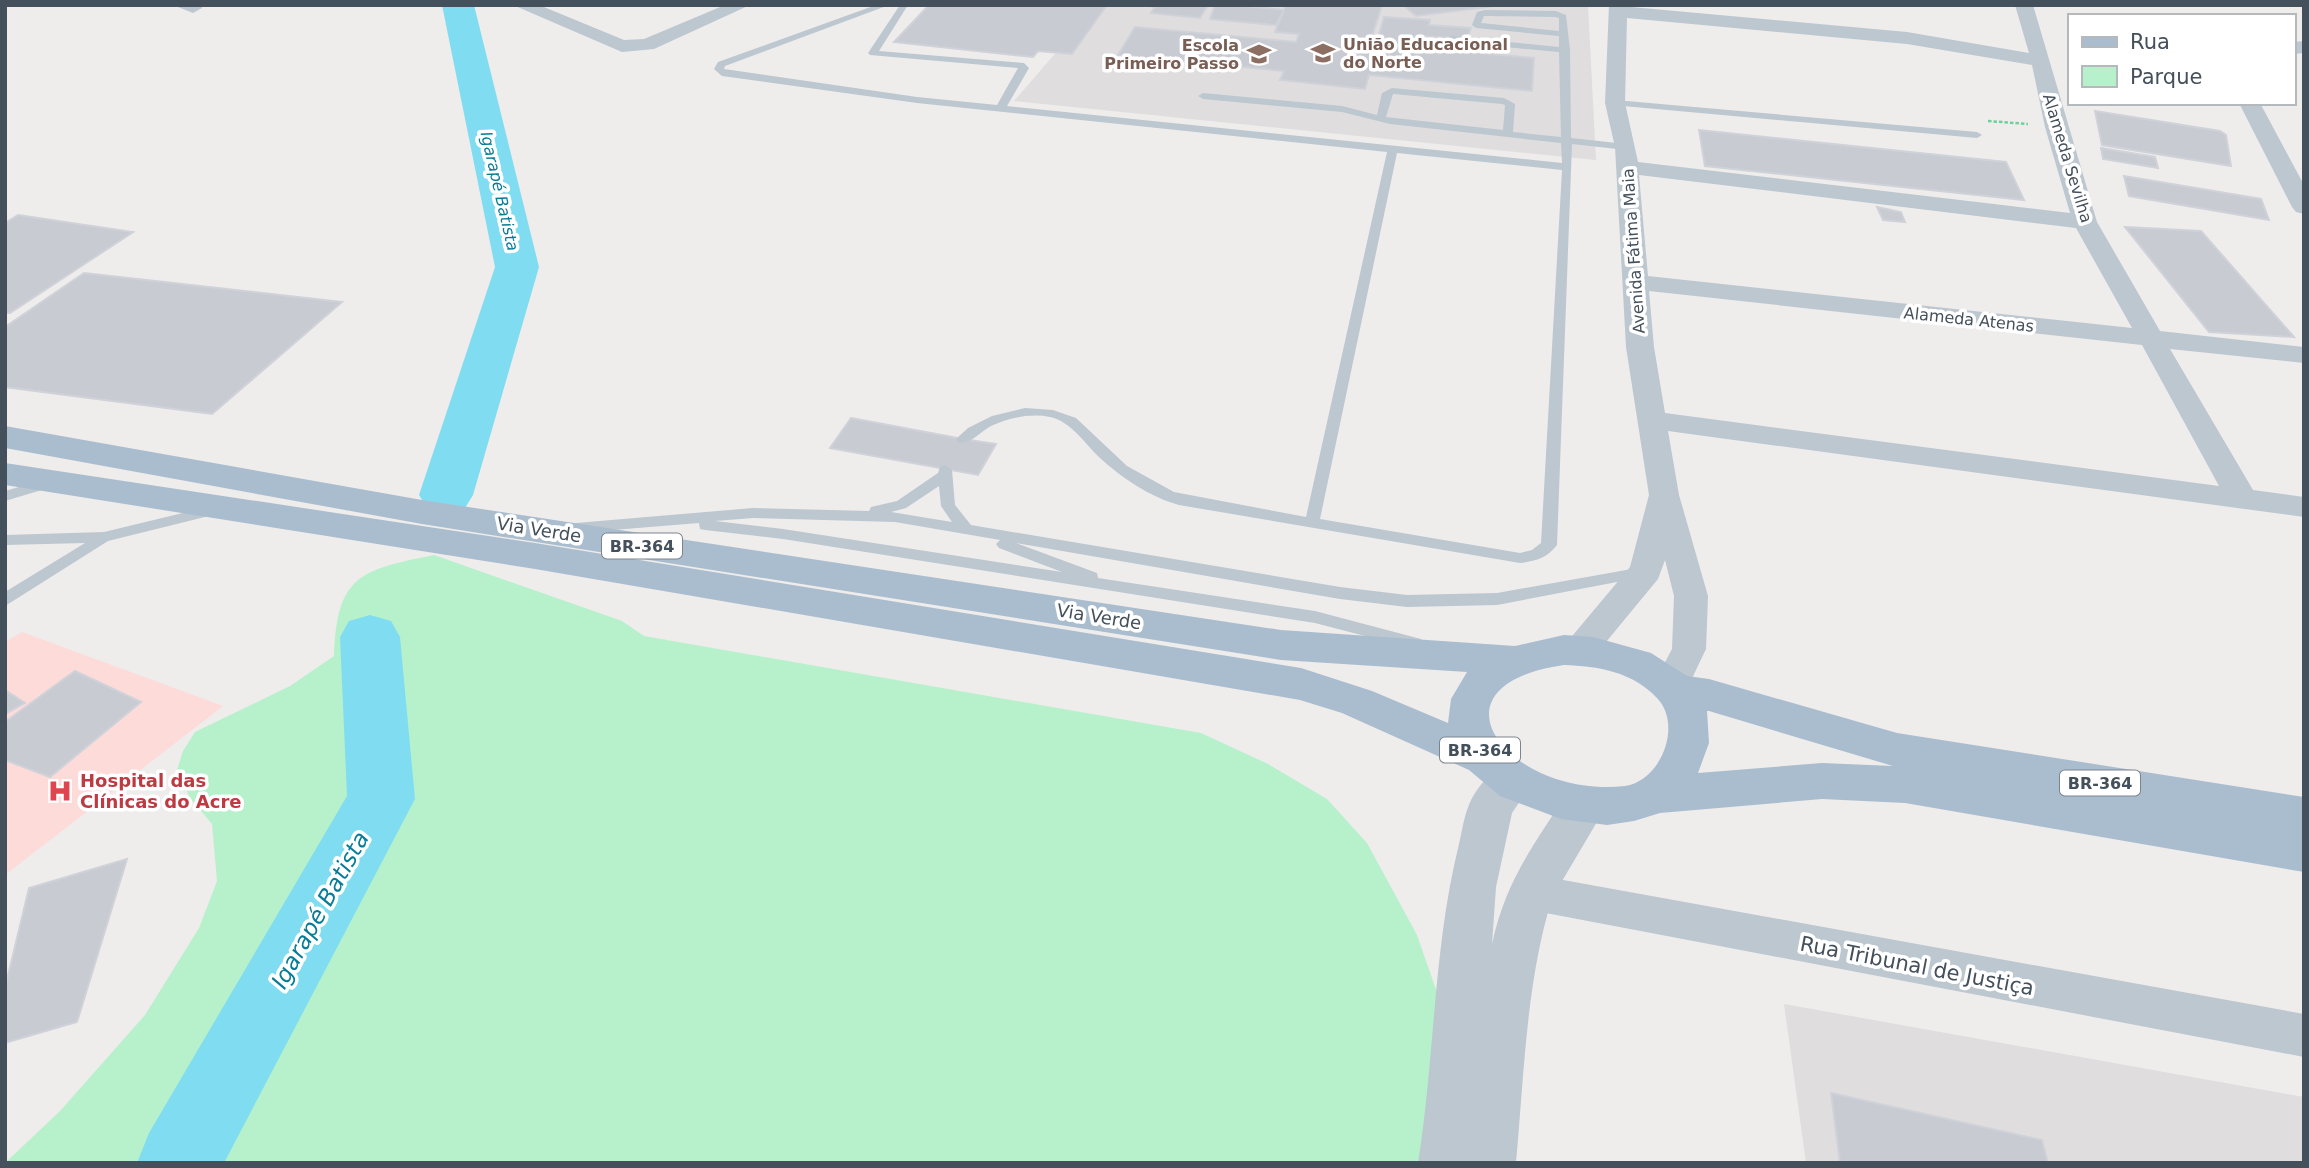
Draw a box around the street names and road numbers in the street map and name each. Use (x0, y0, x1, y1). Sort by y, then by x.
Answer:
street label: Alameda Sevilha (2039, 91, 2096, 225)
street label: Avenida Fátima Maia (1618, 168, 1649, 334)
street label: Alameda Atenas (1903, 303, 2035, 336)
street label: Via Verde (495, 512, 583, 547)
road number: BR-364 (602, 534, 682, 558)
street label: Via Verde (1055, 599, 1143, 634)
road number: BR-364 (1440, 737, 1520, 762)
road number: BR-364 (2060, 770, 2140, 796)
street label: Rua Tribunal de Justiça (1798, 932, 2036, 1000)

